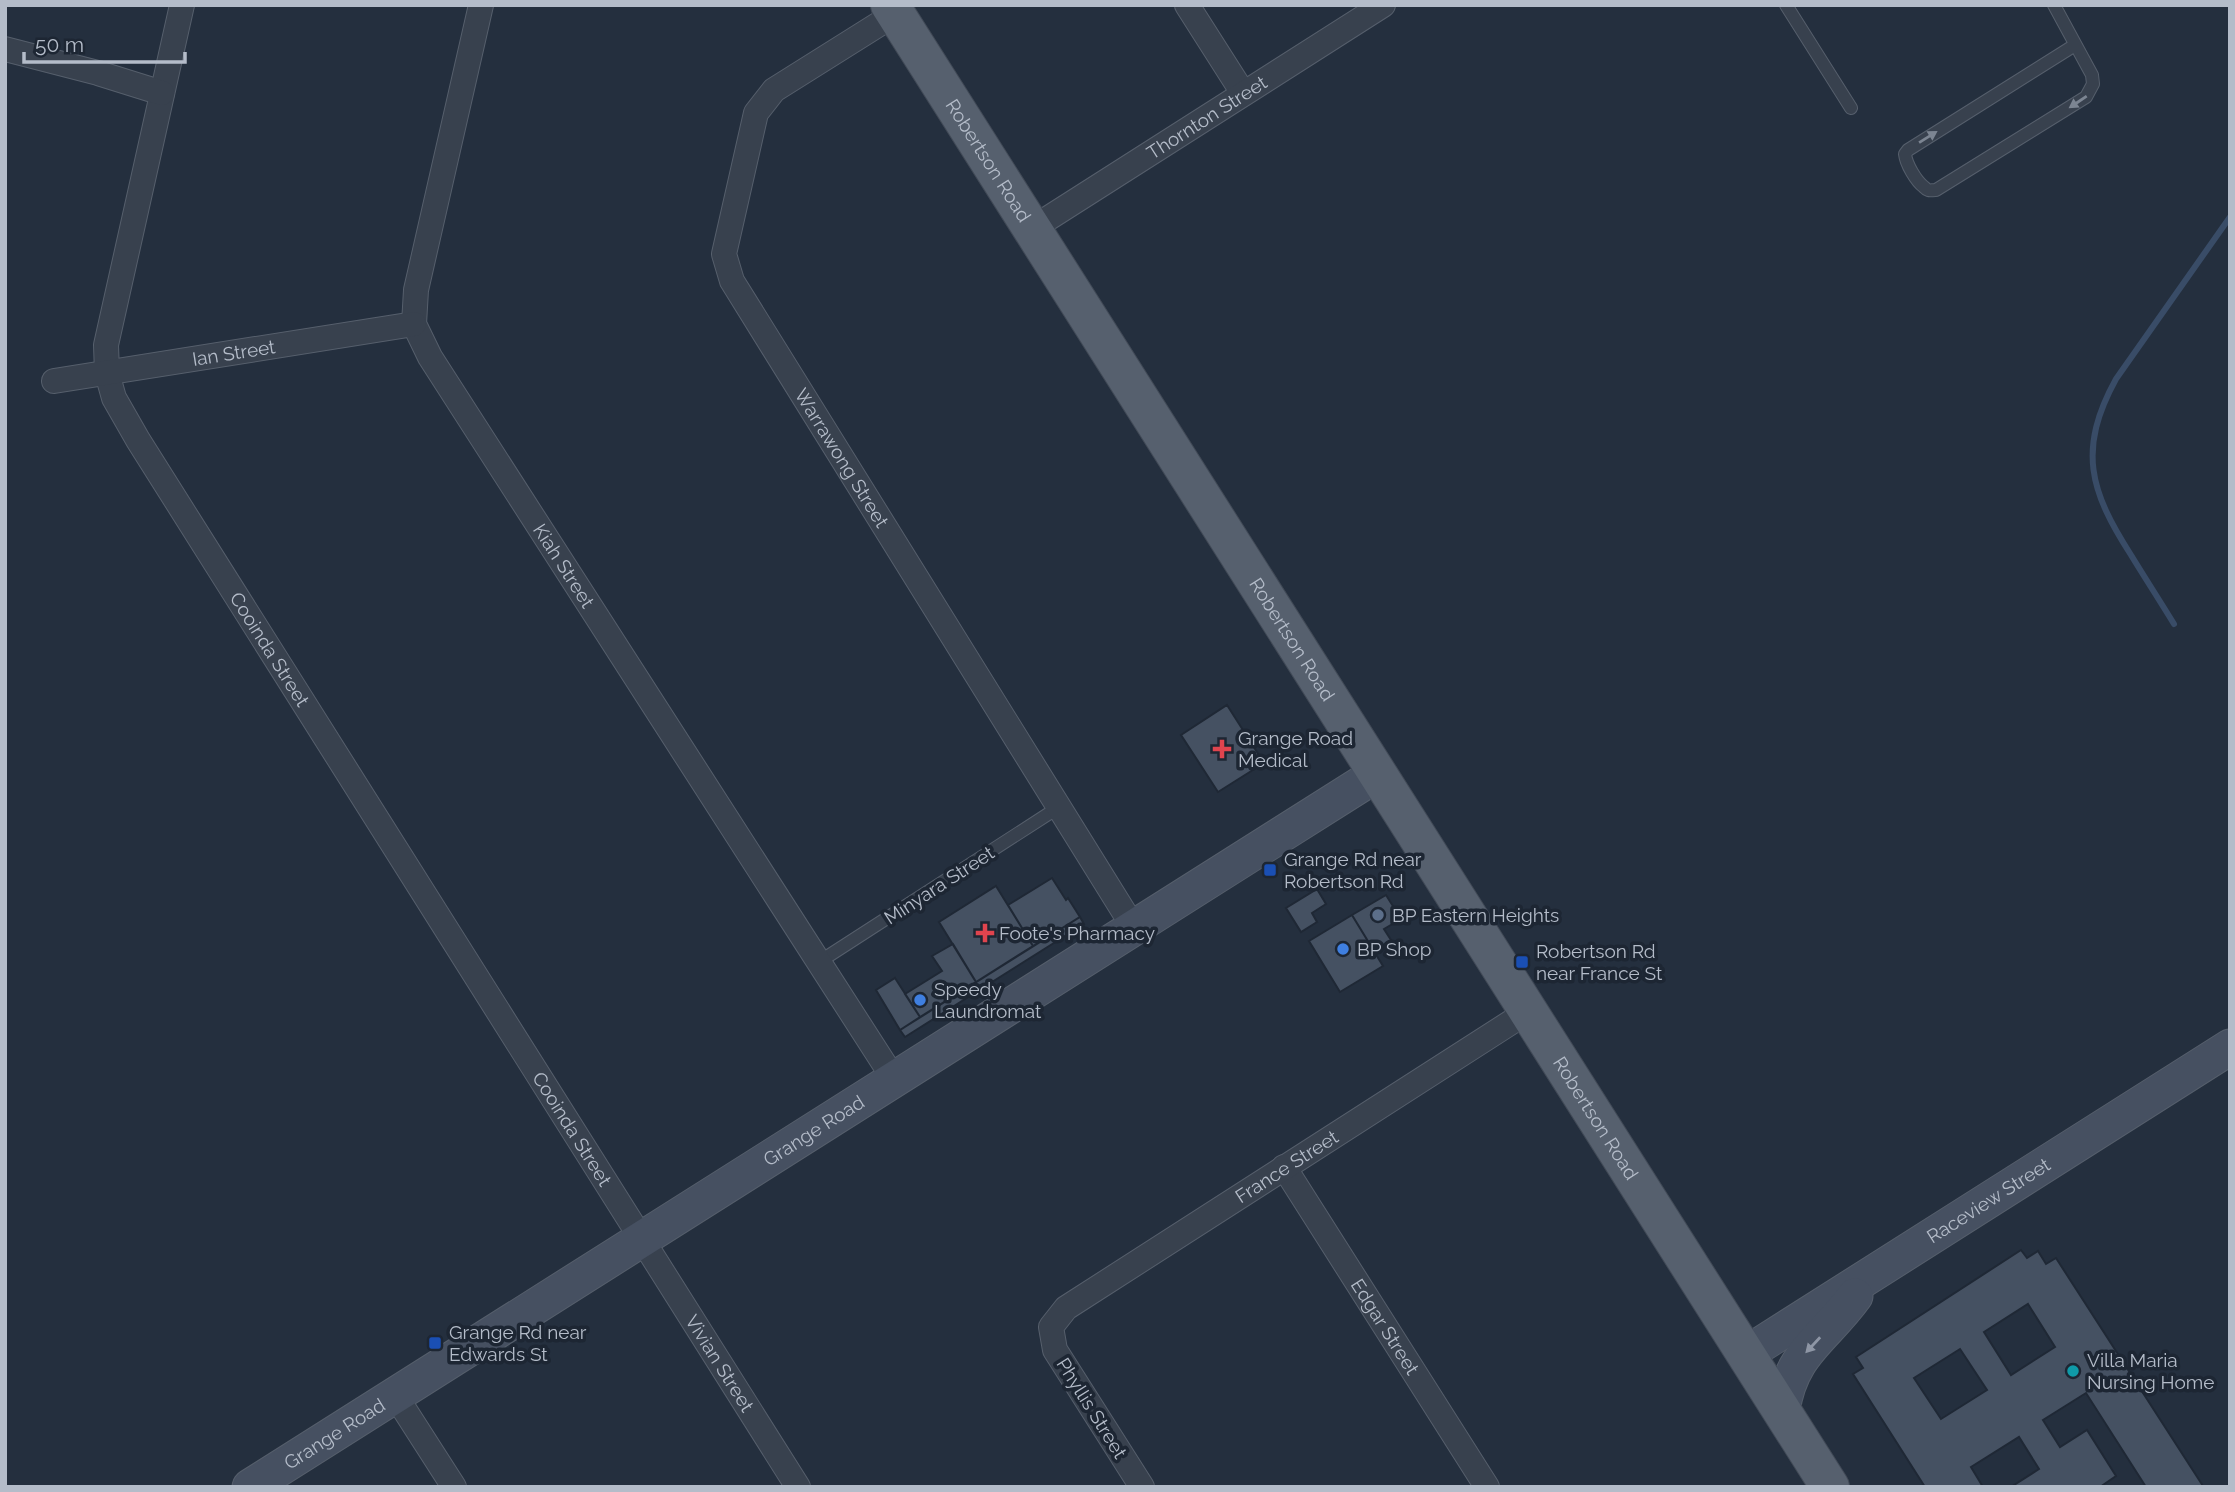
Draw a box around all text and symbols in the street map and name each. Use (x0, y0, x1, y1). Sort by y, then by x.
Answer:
scale bar (24, 21, 186, 65)
text: 50 m (35, 32, 84, 57)
street label: Thornton Street (1143, 71, 1271, 164)
street label: Robertson Road (941, 95, 1036, 226)
one-way arrow (2069, 95, 2087, 109)
one-way arrow (1918, 131, 1937, 144)
street label: Ian Street (191, 335, 277, 370)
street label: Warrawong Street (790, 384, 894, 532)
street label: Kiah Street (529, 520, 599, 612)
street label: Robertson Road (1245, 574, 1339, 705)
street label: Cooinda Street (226, 588, 314, 711)
place label: Grange Road Medical (1238, 727, 1353, 771)
marker: Grange Road Medical (1212, 739, 1232, 759)
street label: Minyara Street (880, 841, 999, 929)
place label: Grange Rd near Robertson Rd (1284, 848, 1422, 892)
marker: Grange Rd near Robertson Rd (1262, 862, 1278, 878)
place label: BP Eastern Heights (1392, 904, 1559, 926)
marker: BP Eastern Heights (1370, 907, 1386, 923)
place label: Foote's Pharmacy (999, 922, 1155, 944)
marker: Foote's Pharmacy (977, 925, 993, 941)
place label: BP Shop (1357, 938, 1431, 960)
place label: Robertson Rd near France St (1536, 940, 1663, 984)
marker: BP Shop (1335, 941, 1351, 957)
marker: Robertson Rd near France St (1514, 954, 1530, 970)
place label: Speedy Laundromat (934, 978, 1042, 1022)
marker: Speedy Laundromat (912, 992, 928, 1008)
street label: Robertson Road (1549, 1052, 1643, 1184)
street label: Cooinda Street (528, 1068, 617, 1190)
street label: Grange Road (759, 1090, 868, 1170)
street label: France Street (1231, 1125, 1343, 1207)
street label: Raceview Street (1923, 1153, 2055, 1247)
street label: Edgar Street (1347, 1275, 1424, 1379)
street label: Vivian Street (681, 1311, 759, 1416)
place label: Grange Rd near Edwards St (449, 1321, 587, 1365)
marker: Grange Rd near Edwards St (427, 1335, 443, 1351)
one-way arrow (1805, 1336, 1821, 1353)
place label: Villa Maria Nursing Home (2087, 1349, 2214, 1393)
street label: Phyllis Street (1052, 1354, 1132, 1463)
marker: Villa Maria Nursing Home (2065, 1363, 2081, 1379)
street label: Grange Road (280, 1393, 389, 1474)

